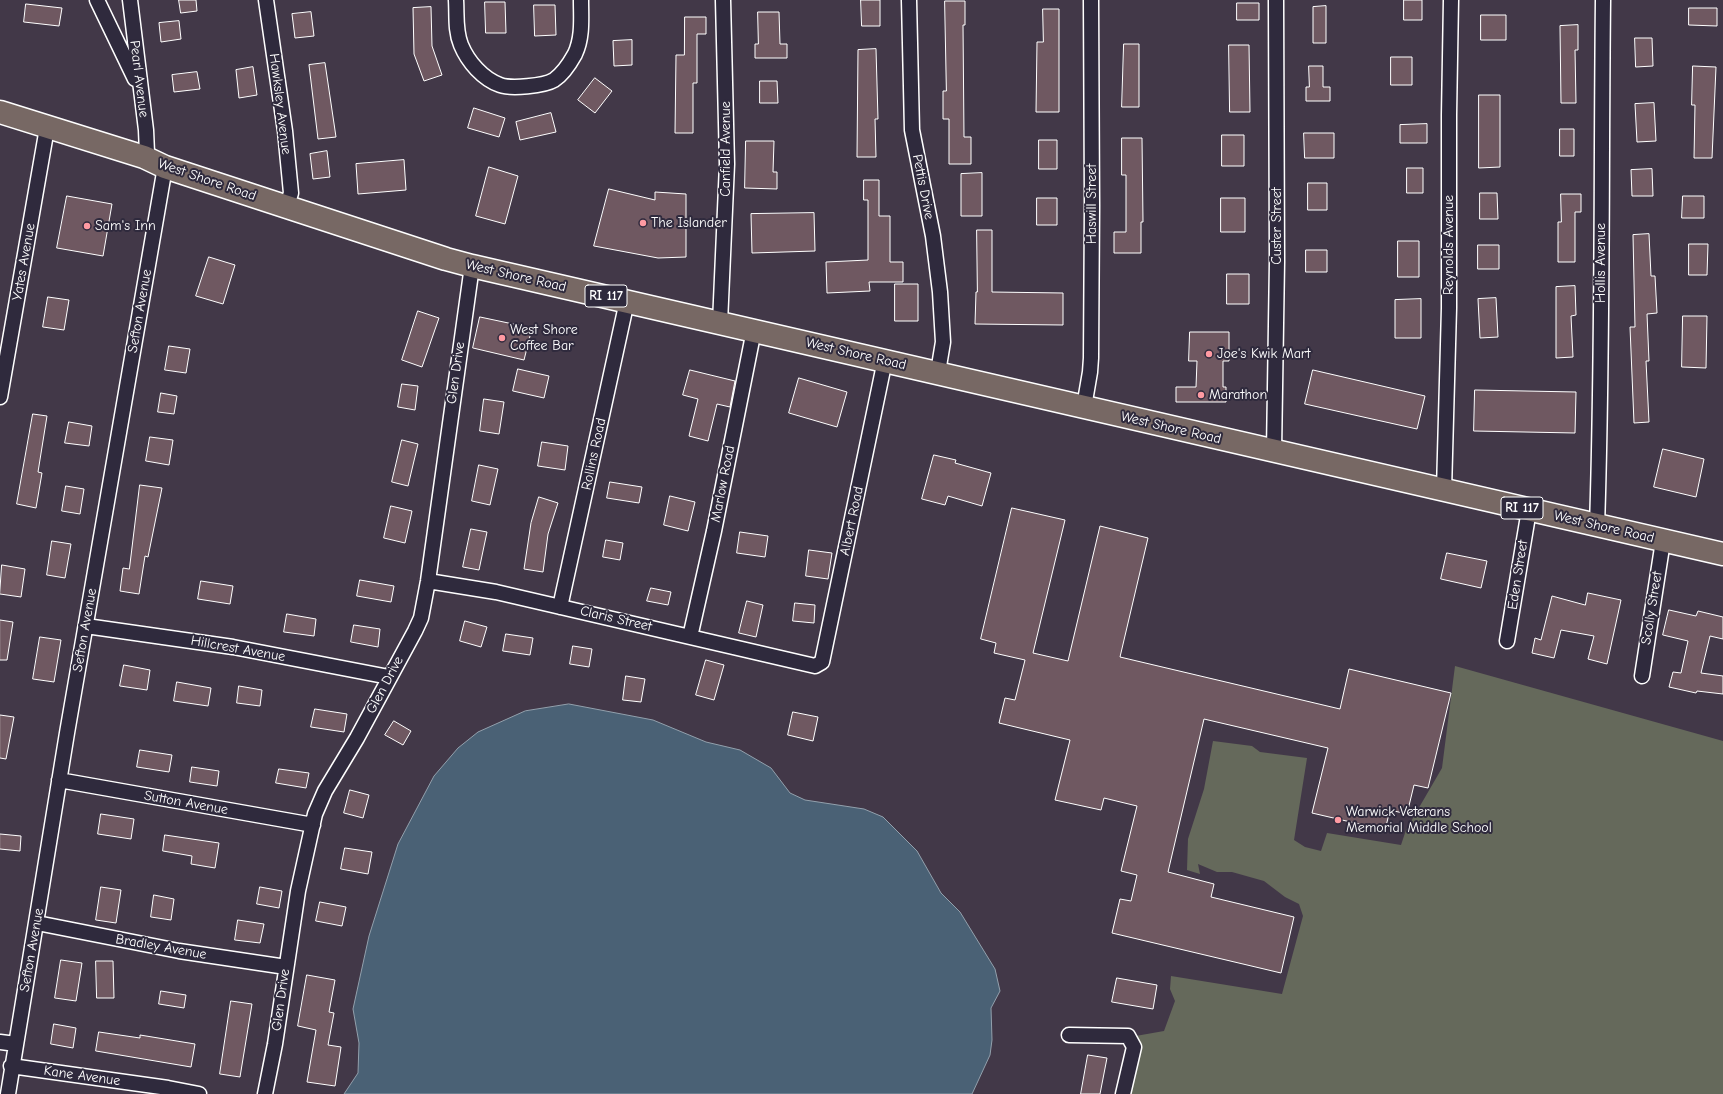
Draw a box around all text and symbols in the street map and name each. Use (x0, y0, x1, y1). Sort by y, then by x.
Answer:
street label: Pearl Avenue (126, 40, 152, 118)
street label: Hawksley Avenue (265, 52, 295, 156)
street label: Canfield Avenue (718, 101, 734, 197)
street label: Pettis Drive (908, 153, 938, 221)
street label: West Shore Road (156, 155, 258, 205)
street label: Haswill Street (1084, 164, 1100, 244)
street label: Custer Street (1269, 187, 1285, 265)
street label: Reynolds Avenue (1441, 195, 1457, 295)
place label: The Islander (651, 215, 727, 231)
place label: Sam's Inn (95, 218, 156, 234)
marker: The Islander (638, 218, 648, 228)
marker: Sam's Inn (82, 221, 92, 231)
street label: Yates Avenue (9, 222, 39, 302)
street label: Hollis Avenue (1593, 223, 1609, 303)
street label: West Shore Road (464, 256, 568, 296)
street label: Sefton Avenue (124, 268, 156, 354)
road number: RI 117 (585, 285, 627, 307)
place label: West Shore Coffee Bar (510, 322, 578, 354)
marker: West Shore Coffee Bar (497, 333, 507, 343)
street label: West Shore Road (804, 334, 908, 374)
street label: Glen Drive (443, 341, 469, 405)
place label: Joe's Kwik Mart (1217, 346, 1310, 362)
marker: Joe's Kwik Mart (1204, 349, 1214, 359)
place label: Marathon (1209, 387, 1267, 403)
marker: Marathon (1196, 390, 1206, 400)
street label: West Shore Road (1119, 408, 1223, 448)
street label: Rollins Road (578, 416, 610, 492)
street label: Marlow Road (707, 444, 739, 524)
street label: Albert Road (836, 485, 868, 557)
road number: RI 117 (1501, 497, 1543, 519)
street label: West Shore Road (1552, 507, 1656, 547)
street label: Eden Street (1504, 539, 1532, 611)
street label: Scolly Street (1638, 570, 1666, 646)
street label: Sefton Avenue (69, 587, 101, 673)
street label: Claris Street (578, 603, 654, 635)
street label: Hillcrest Avenue (189, 632, 287, 666)
street label: Glen Drive (363, 653, 407, 717)
street label: Sutton Avenue (143, 787, 229, 819)
place label: Warwick Veterans Memorial Middle School (1346, 804, 1492, 836)
marker: Warwick Veterans Memorial Middle School (1333, 815, 1343, 825)
street label: Sefton Avenue (16, 907, 48, 993)
street label: Bradley Avenue (114, 931, 208, 963)
street label: Glen Drive (268, 968, 294, 1032)
street label: Kane Avenue (43, 1062, 121, 1090)

